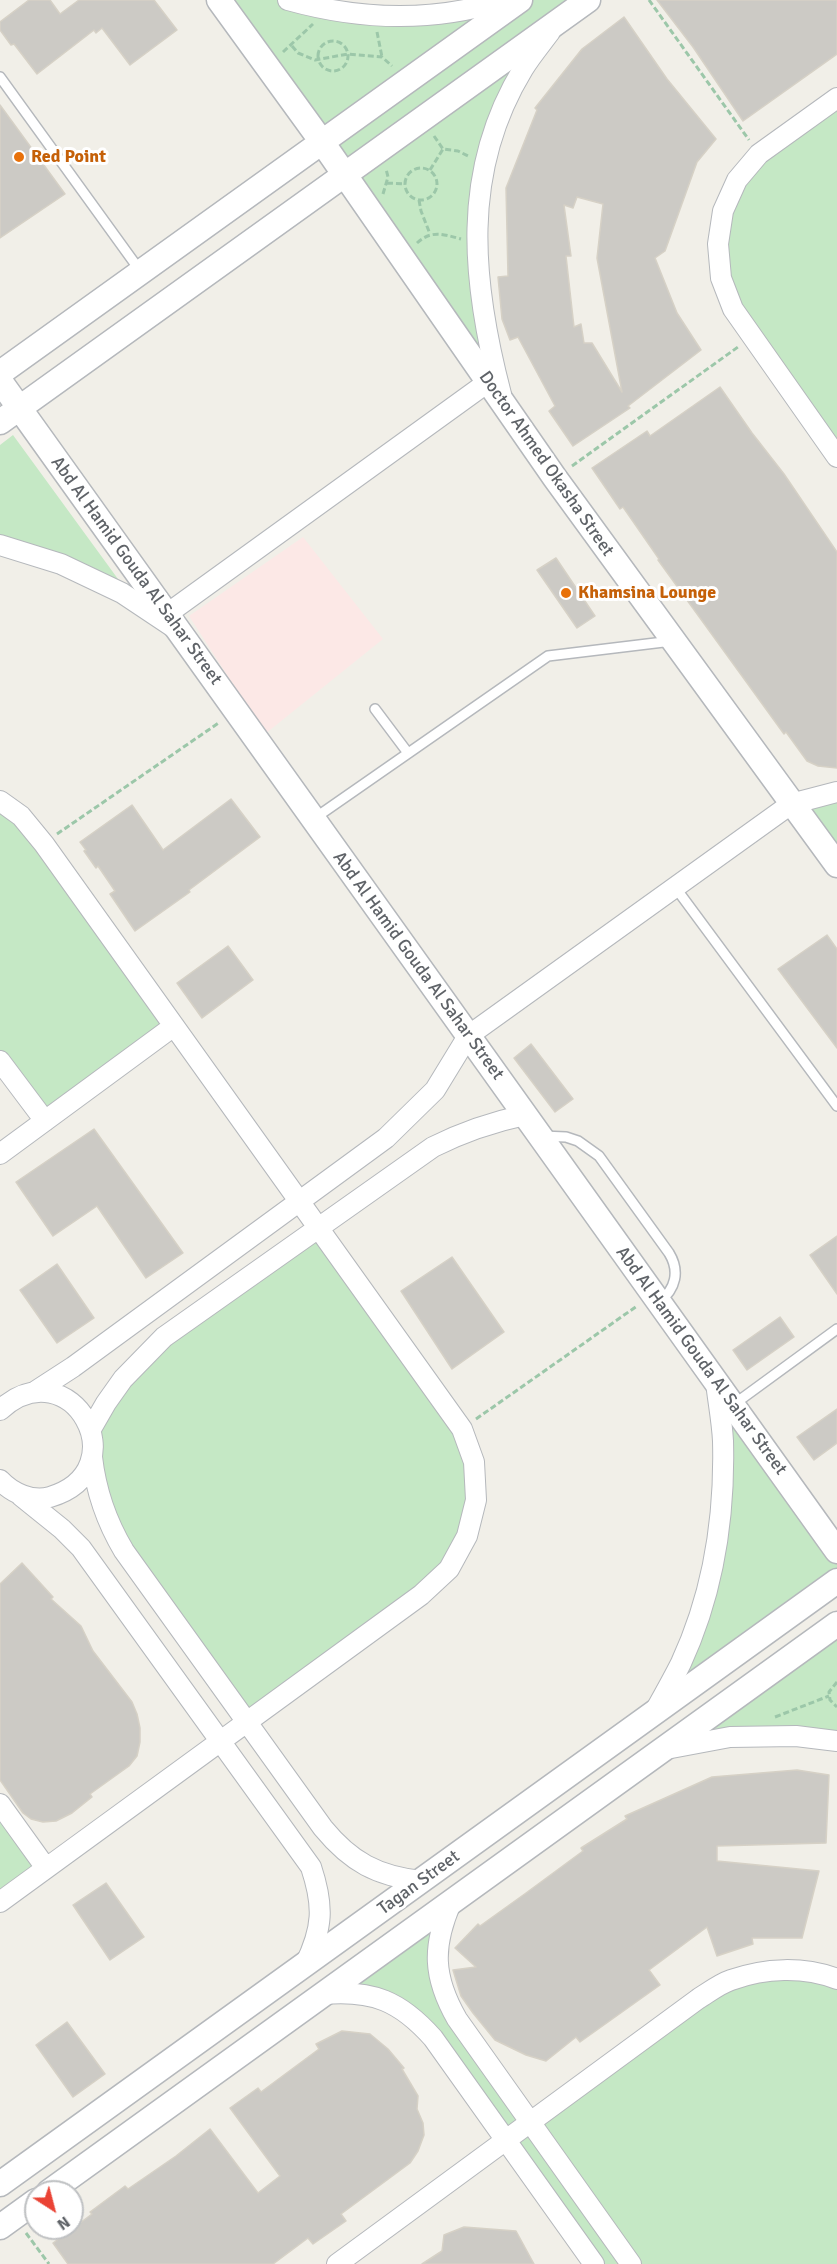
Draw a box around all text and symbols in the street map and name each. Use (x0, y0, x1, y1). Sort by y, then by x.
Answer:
place label: Red Point (31, 146, 106, 168)
marker: Red Point (12, 150, 26, 164)
street label: Doctor Ahmed Okasha Street (474, 367, 618, 561)
street label: Abd Al Hamid Gouda Al Sahar Street (46, 453, 226, 689)
place label: Khamsina Lounge (578, 582, 716, 604)
marker: Khamsina Lounge (559, 586, 573, 600)
street label: Abd Al Hamid Gouda Al Sahar Street (328, 848, 508, 1084)
street label: Abd Al Hamid Gouda Al Sahar Street (611, 1243, 791, 1479)
street label: Tagan Street (374, 1846, 464, 1920)
north arrow (24, 2180, 84, 2240)
text: N (53, 2212, 74, 2234)

